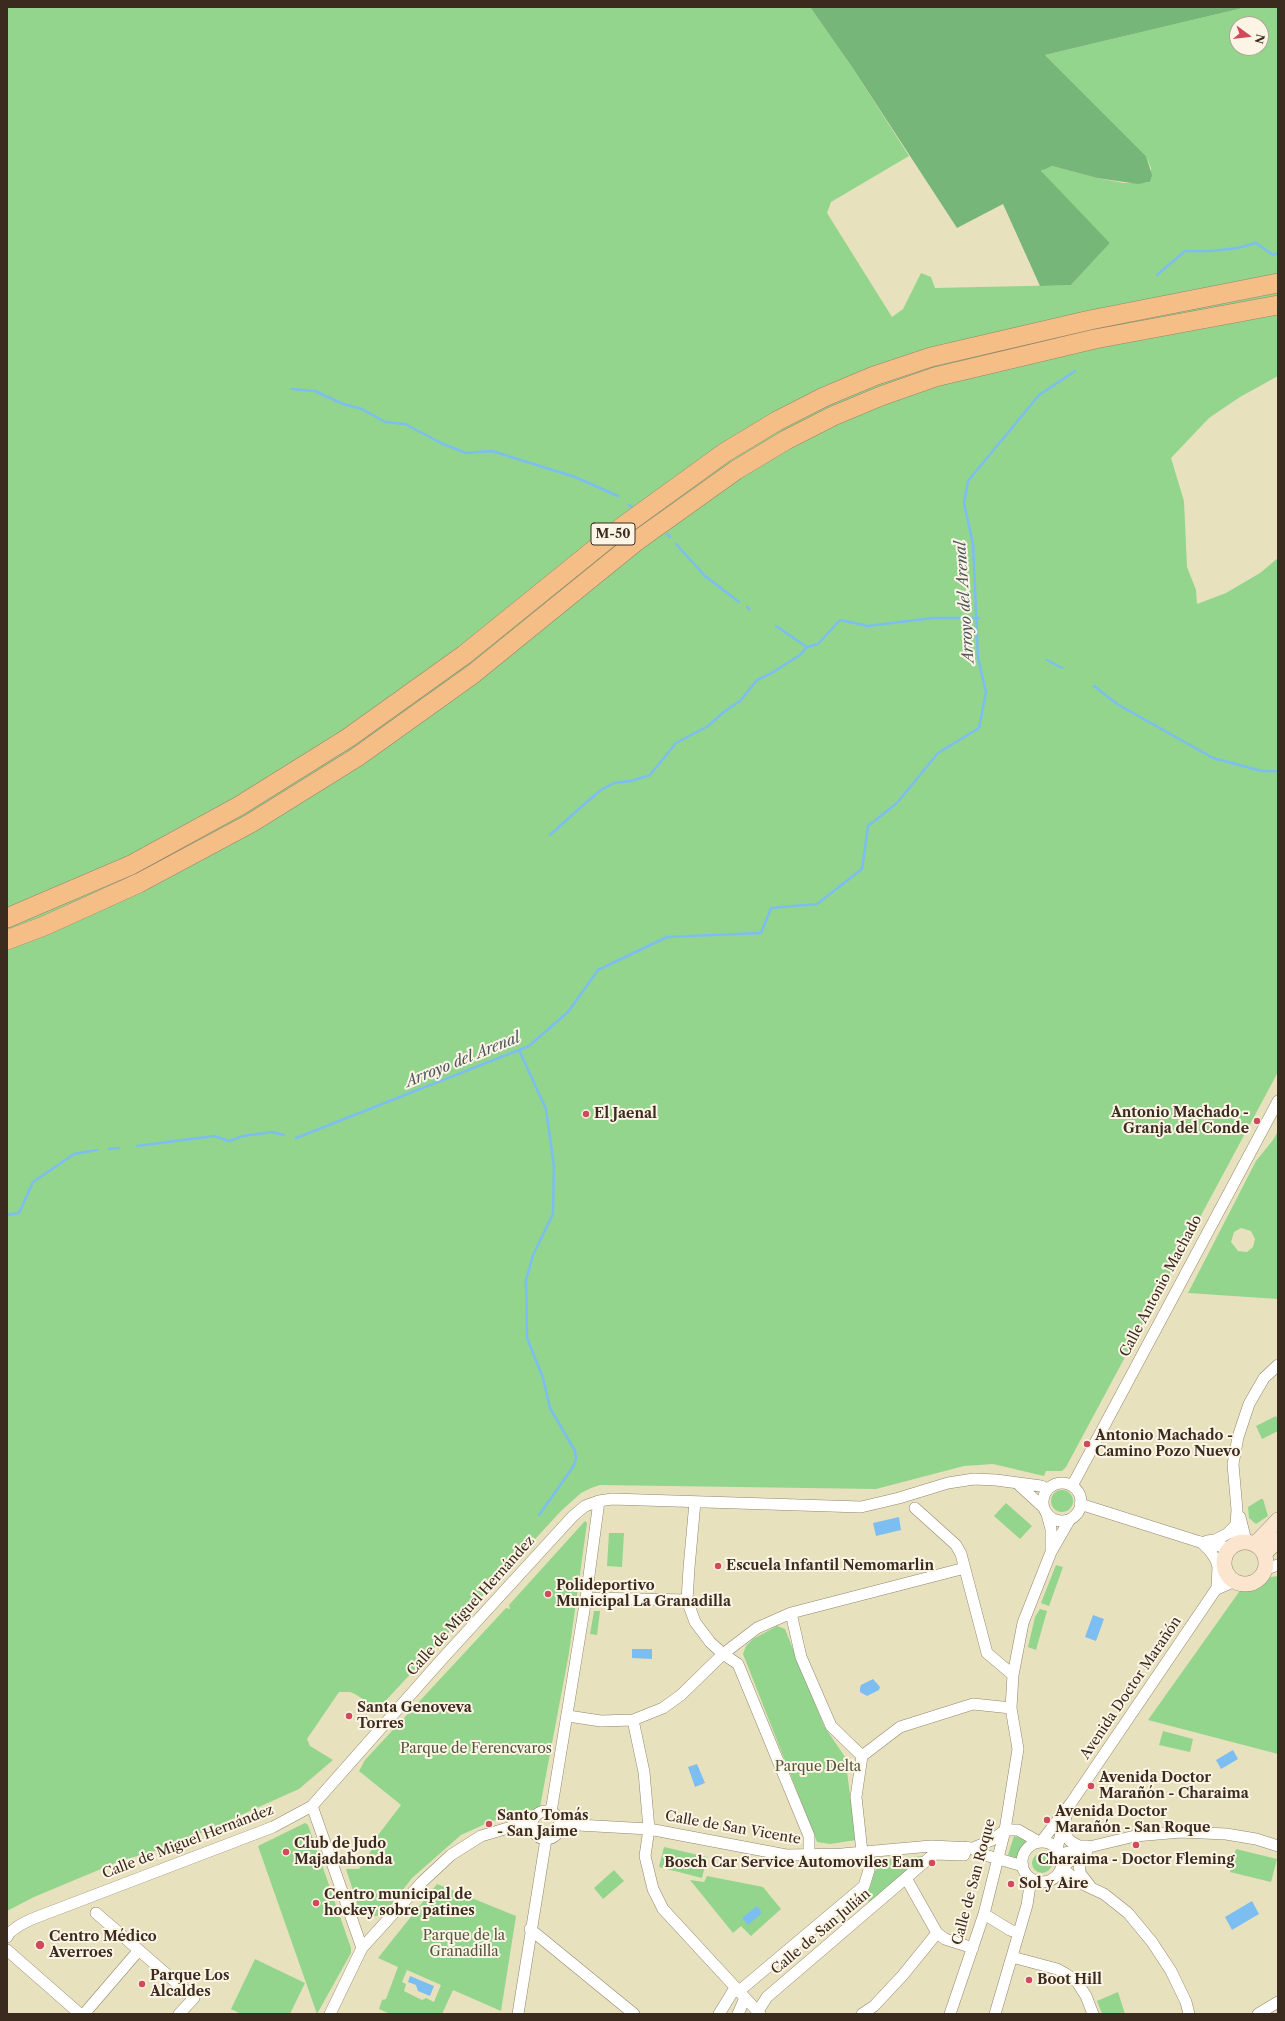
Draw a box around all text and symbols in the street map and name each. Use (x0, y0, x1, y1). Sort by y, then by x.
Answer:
north arrow (1229, 16, 1269, 56)
text: N (1252, 32, 1268, 45)
road number: M-50 (591, 523, 635, 545)
water label: Arroyo del Arenal (952, 540, 978, 664)
water label: Arroyo del Arenal (403, 1029, 523, 1091)
place label: Antonio Machado - Granja del Conde (1111, 1105, 1249, 1138)
place label: El Jaenal (594, 1106, 657, 1122)
marker: El Jaenal (581, 1109, 591, 1119)
marker: Antonio Machado - Granja del Conde (1252, 1116, 1262, 1126)
street label: Calle Antonio Machado (1116, 1212, 1206, 1360)
place label: Antonio Machado - Camino Pozo Nuevo (1095, 1428, 1240, 1460)
marker: Antonio Machado - Camino Pozo Nuevo (1082, 1439, 1092, 1449)
street label: Calle de Miguel Hernández (404, 1533, 538, 1679)
place label: Escuela Infantil Nemomarlin (726, 1558, 934, 1574)
marker: Escuela Infantil Nemomarlin (713, 1561, 723, 1571)
place label: Polideportivo Municipal La Granadilla (556, 1578, 731, 1610)
marker: Polideportivo Municipal La Granadilla (543, 1589, 553, 1599)
street label: Avenida Doctor Marañón (1077, 1614, 1185, 1762)
place label: Santa Genoveva Torres (357, 1700, 472, 1732)
marker: Santa Genoveva Torres (344, 1711, 354, 1721)
park label: Parque de Ferencvaros (400, 1741, 552, 1757)
park label: Parque Delta (775, 1759, 861, 1775)
place label: Avenida Doctor Marañón - Charaima (1099, 1770, 1249, 1802)
marker: Avenida Doctor Marañón - Charaima (1086, 1781, 1096, 1791)
street label: Calle de Miguel Hernández (100, 1802, 276, 1882)
place label: Avenida Doctor Marañón - San Roque (1055, 1804, 1210, 1836)
place label: Santo Tomás - San Jaime (497, 1808, 589, 1840)
street label: Calle de San Vicente (664, 1808, 802, 1848)
marker: Avenida Doctor Marañón - San Roque (1042, 1815, 1052, 1825)
street label: Calle de San Roque (949, 1817, 999, 1947)
marker: Santo Tomás - San Jaime (484, 1819, 494, 1829)
place label: Club de Judo Majadahonda (294, 1836, 393, 1868)
marker: Charaima - Doctor Fleming (1131, 1840, 1141, 1850)
marker: Club de Judo Majadahonda (281, 1847, 291, 1857)
place label: Charaima - Doctor Fleming (1037, 1852, 1235, 1868)
place label: Bosch Car Service Automoviles Eam (664, 1855, 924, 1871)
marker: Bosch Car Service Automoviles Eam (927, 1858, 937, 1868)
place label: Sol y Aire (1019, 1876, 1088, 1892)
marker: Sol y Aire (1006, 1879, 1016, 1889)
street label: Calle de San Julián (768, 1886, 874, 1978)
place label: Centro municipal de hockey sobre patines (324, 1887, 475, 1920)
marker: Centro municipal de hockey sobre patines (311, 1898, 321, 1908)
park label: Parque de la Granadilla (423, 1928, 505, 1960)
place label: Centro Médico Averroes (49, 1929, 157, 1962)
marker: Centro Médico Averroes (34, 1939, 46, 1951)
place label: Parque Los Alcaldes (150, 1968, 230, 2000)
place label: Boot Hill (1037, 1972, 1102, 1988)
marker: Boot Hill (1024, 1975, 1034, 1985)
marker: Parque Los Alcaldes (137, 1979, 147, 1989)

